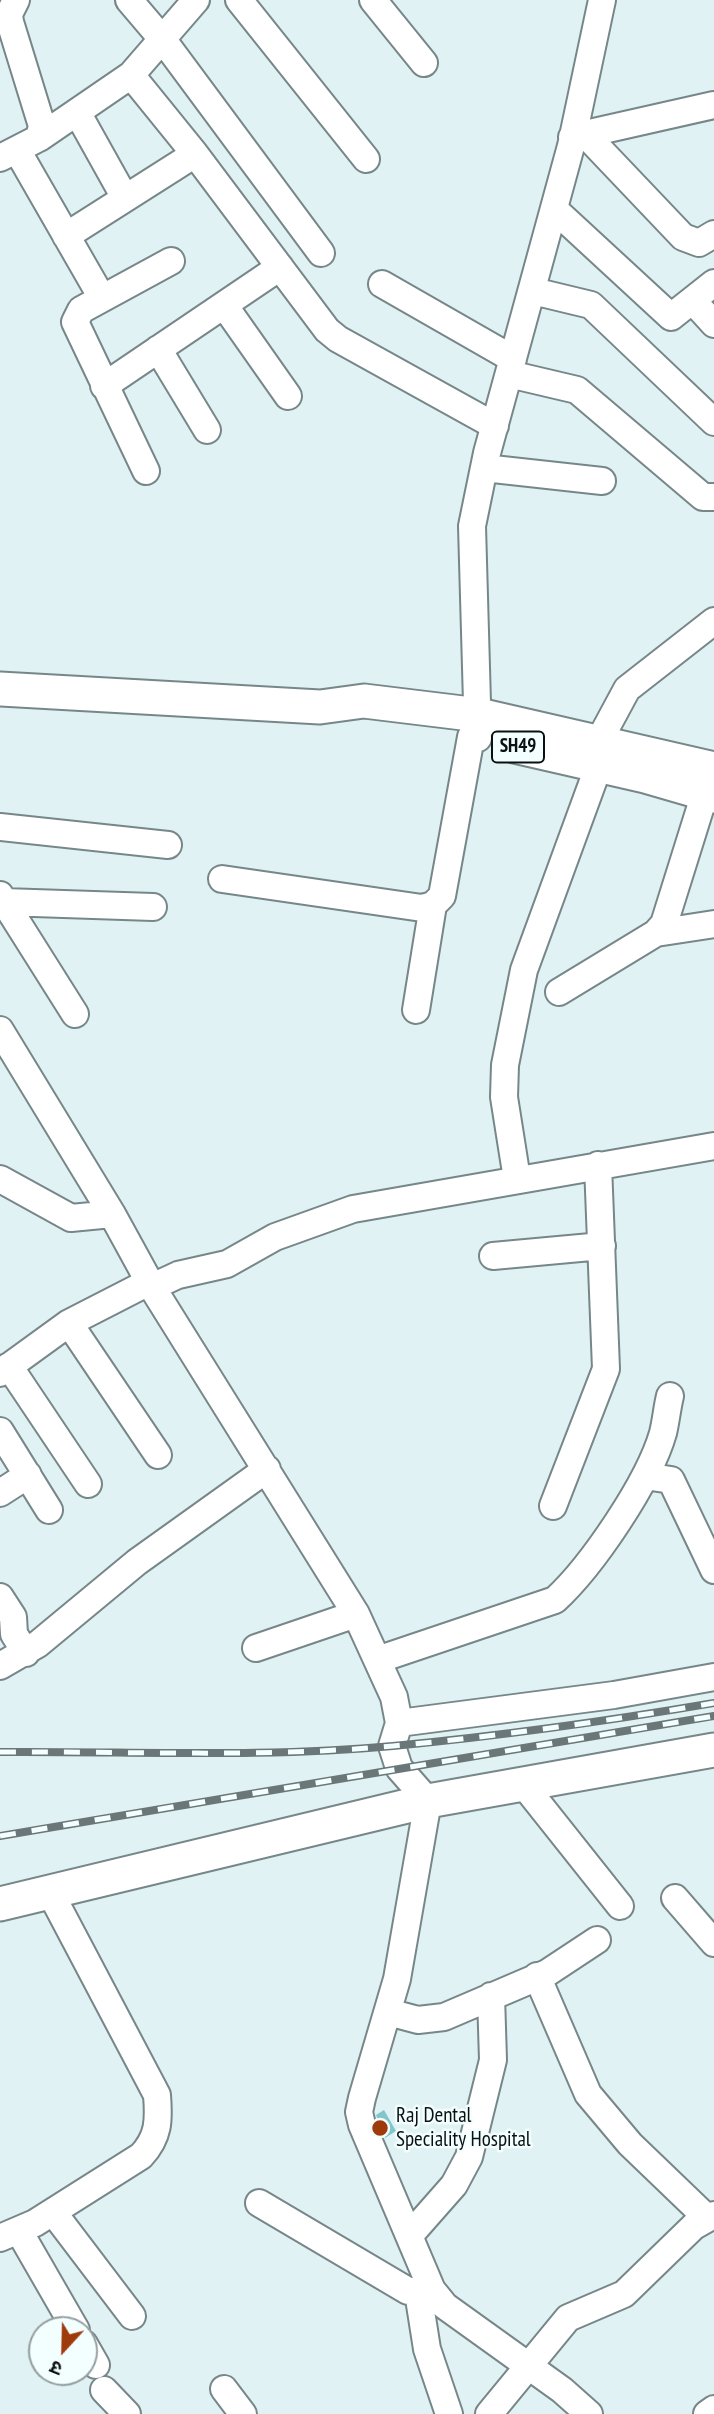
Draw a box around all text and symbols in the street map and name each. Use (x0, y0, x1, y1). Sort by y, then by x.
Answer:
road number: SH49 (492, 732, 544, 762)
place label: Raj Dental Speciality Hospital (396, 2103, 531, 2153)
marker: Raj Dental Speciality Hospital (370, 2118, 390, 2138)
north arrow (28, 2316, 98, 2386)
text: उ (46, 2355, 66, 2382)

